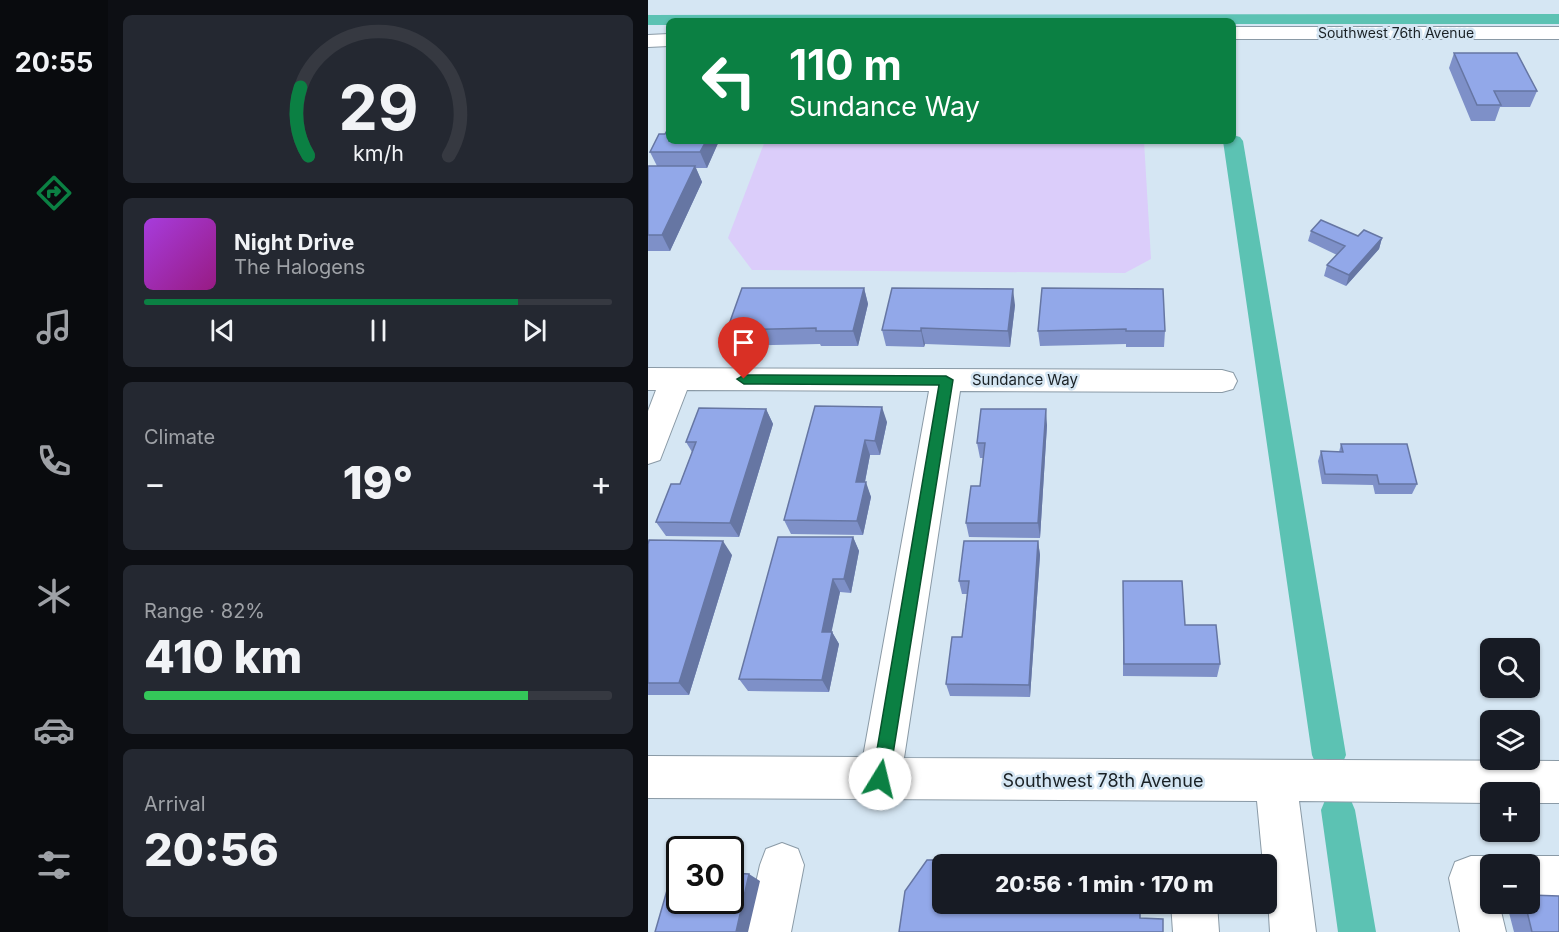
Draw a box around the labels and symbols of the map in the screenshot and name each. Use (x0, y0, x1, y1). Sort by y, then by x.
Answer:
street label: Southwest 76th Avenue (1318, 24, 1474, 41)
pin (718, 317, 769, 379)
street label: Sundance Way (972, 370, 1079, 389)
position arrow (848, 747, 912, 811)
street label: Southwest 78th Avenue (1003, 770, 1203, 791)
speed limit sign: 30 (666, 836, 744, 914)

